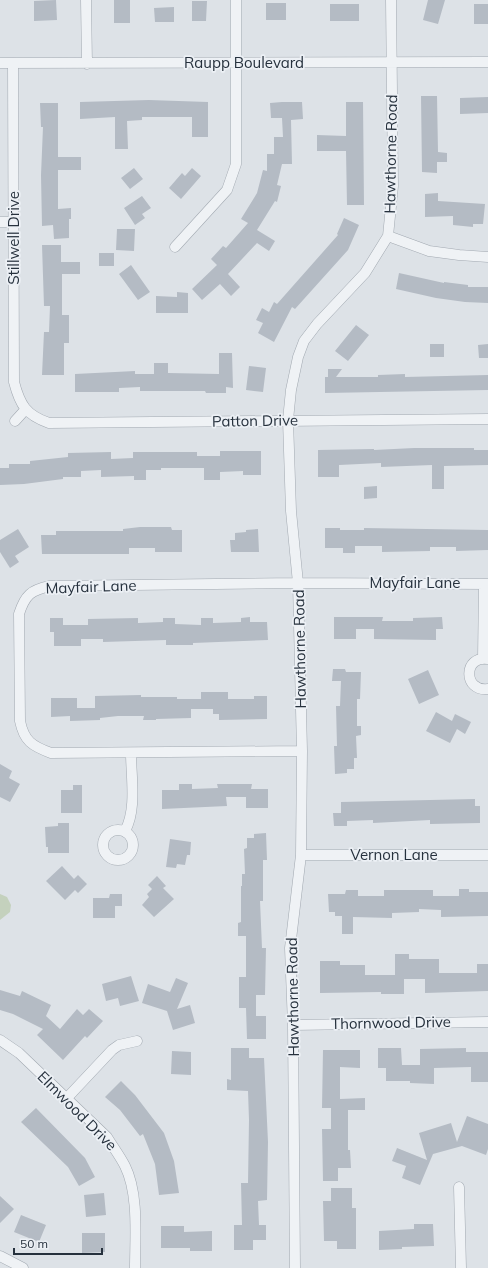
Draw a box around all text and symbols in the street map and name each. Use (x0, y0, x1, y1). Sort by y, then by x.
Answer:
street label: Raupp Boulevard (184, 53, 304, 72)
street label: Hawthorne Road (380, 94, 401, 214)
street label: Stillwell Drive (4, 191, 23, 285)
street label: Patton Drive (212, 410, 298, 431)
street label: Mayfair Lane (370, 573, 460, 592)
street label: Mayfair Lane (45, 575, 137, 598)
street label: Hawthorne Road (289, 589, 310, 709)
street label: Vernon Lane (350, 845, 438, 864)
street label: Hawthorne Road (282, 937, 303, 1057)
street label: Thornwood Drive (331, 1012, 451, 1033)
street label: Elmwood Drive (34, 1067, 121, 1154)
scale bar (14, 1230, 102, 1256)
text: 50 m (20, 1236, 48, 1251)

